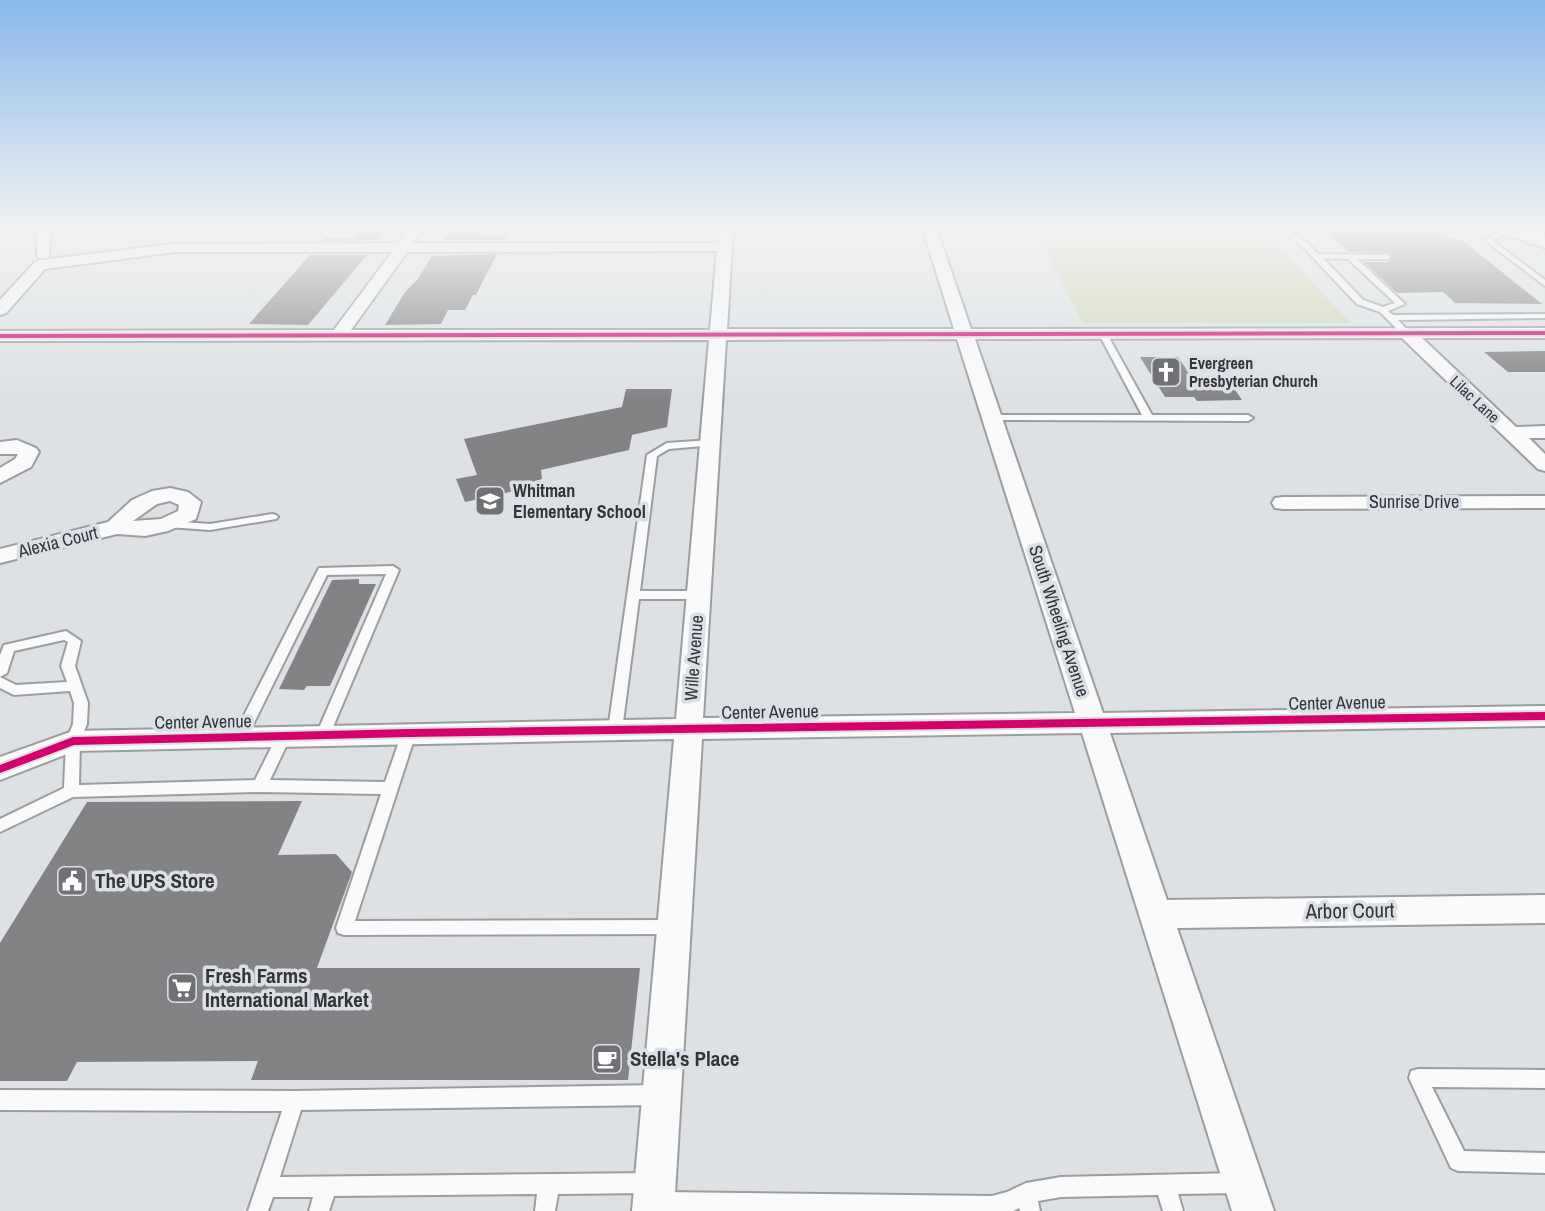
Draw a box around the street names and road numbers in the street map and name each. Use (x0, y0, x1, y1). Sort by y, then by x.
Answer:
street label: Lilac Lane (1445, 370, 1505, 428)
street label: Sunrise Drive (1369, 489, 1459, 514)
street label: Alexia Court (14, 520, 100, 564)
street label: South Wheeling Avenue (1023, 542, 1096, 700)
street label: Wille Avenue (678, 614, 709, 702)
street label: Center Avenue (1288, 689, 1386, 716)
street label: Center Avenue (721, 698, 819, 725)
street label: Center Avenue (154, 708, 252, 735)
street label: Arbor Court (1304, 895, 1395, 926)

